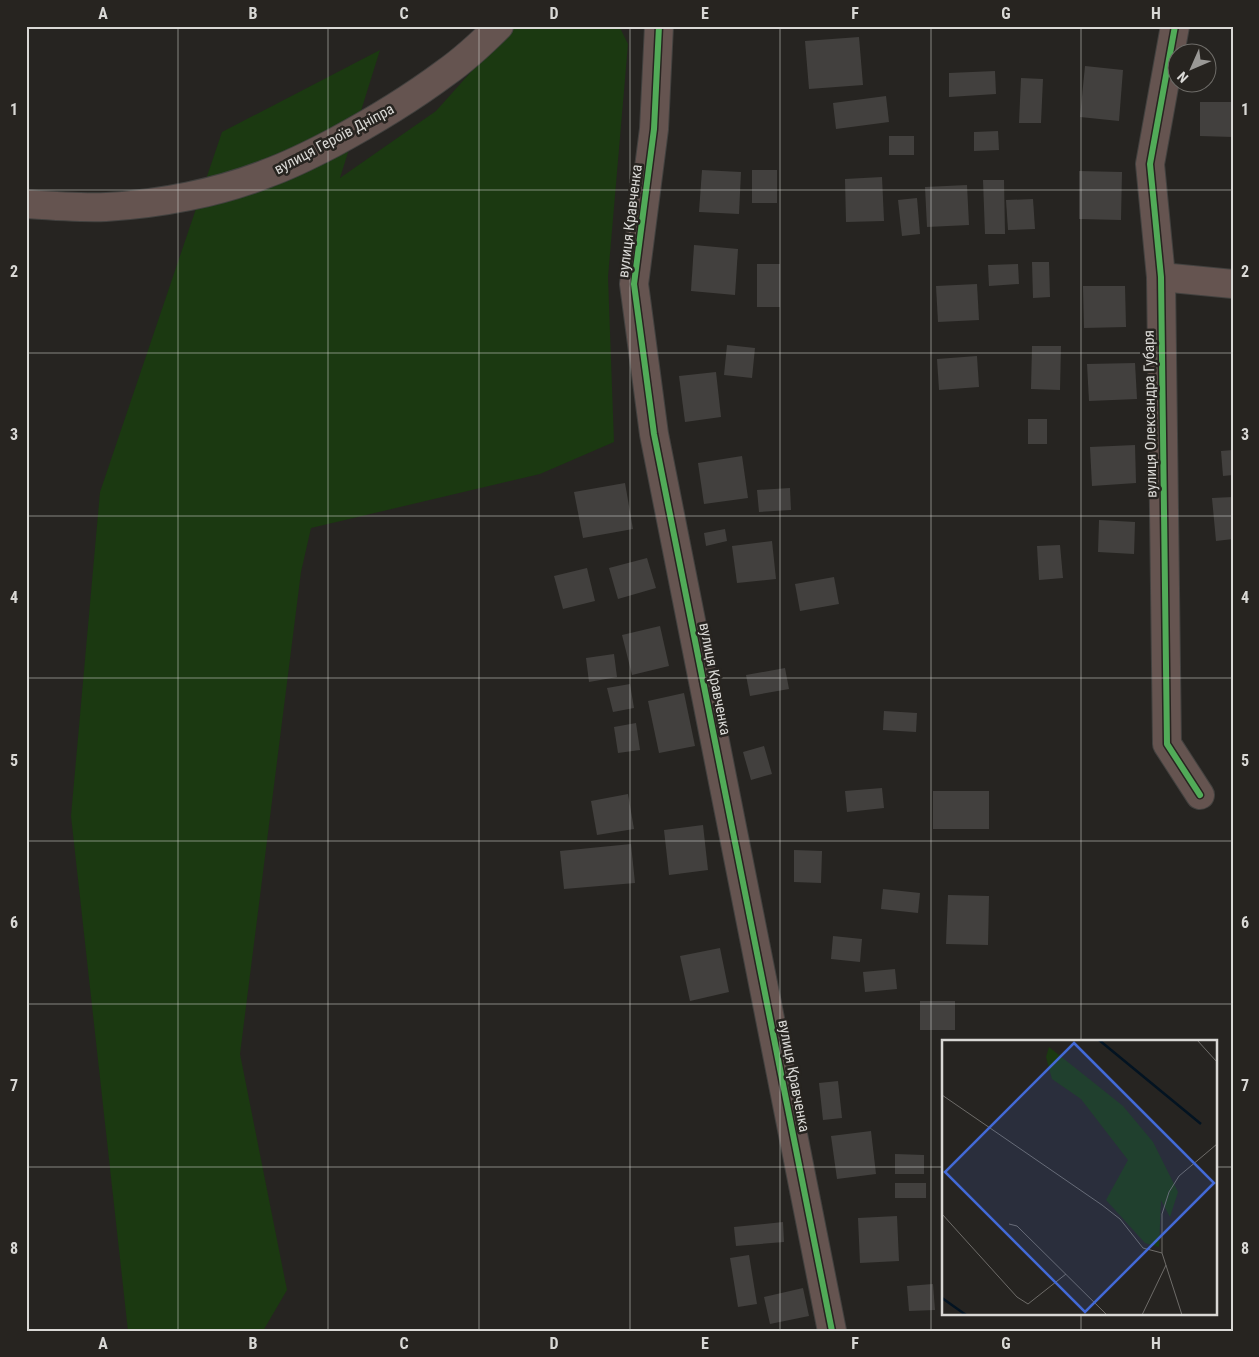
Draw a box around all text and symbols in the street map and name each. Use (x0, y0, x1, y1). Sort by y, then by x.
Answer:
text: A (98, 4, 108, 23)
text: B (249, 4, 258, 23)
text: C (399, 4, 409, 23)
text: D (549, 4, 559, 23)
text: E (701, 4, 709, 23)
text: F (851, 4, 859, 23)
text: G (1001, 4, 1011, 23)
text: H (1151, 4, 1161, 23)
north arrow (1166, 42, 1216, 92)
text: N (1174, 69, 1191, 86)
text: 1 (10, 100, 18, 119)
street label: вулиця Героїв Дніпра (271, 100, 397, 178)
text: 1 (1241, 100, 1249, 119)
street label: вулиця Кравченка (614, 163, 646, 279)
text: 2 (10, 262, 18, 281)
text: 2 (1241, 262, 1249, 281)
street label: вулиця Олександра Губаря (1140, 330, 1160, 498)
text: 3 (10, 425, 18, 444)
text: 3 (1241, 425, 1249, 444)
text: 4 (10, 588, 18, 607)
text: 4 (1241, 588, 1249, 607)
street label: вулиця Кравченка (695, 621, 735, 737)
text: 5 (10, 751, 18, 770)
text: 5 (1241, 751, 1249, 770)
text: 6 (10, 913, 18, 932)
text: 6 (1241, 913, 1249, 932)
street label: вулиця Кравченка (774, 1018, 814, 1134)
inset map (942, 1040, 1216, 1314)
text: 7 (10, 1076, 18, 1095)
text: 7 (1241, 1076, 1249, 1095)
text: 8 (10, 1239, 18, 1258)
text: 8 (1241, 1239, 1249, 1258)
text: A (98, 1334, 108, 1353)
text: B (249, 1334, 258, 1353)
text: C (399, 1334, 409, 1353)
text: D (549, 1334, 559, 1353)
text: E (701, 1334, 709, 1353)
text: F (851, 1334, 859, 1353)
text: G (1001, 1334, 1011, 1353)
text: H (1151, 1334, 1161, 1353)

